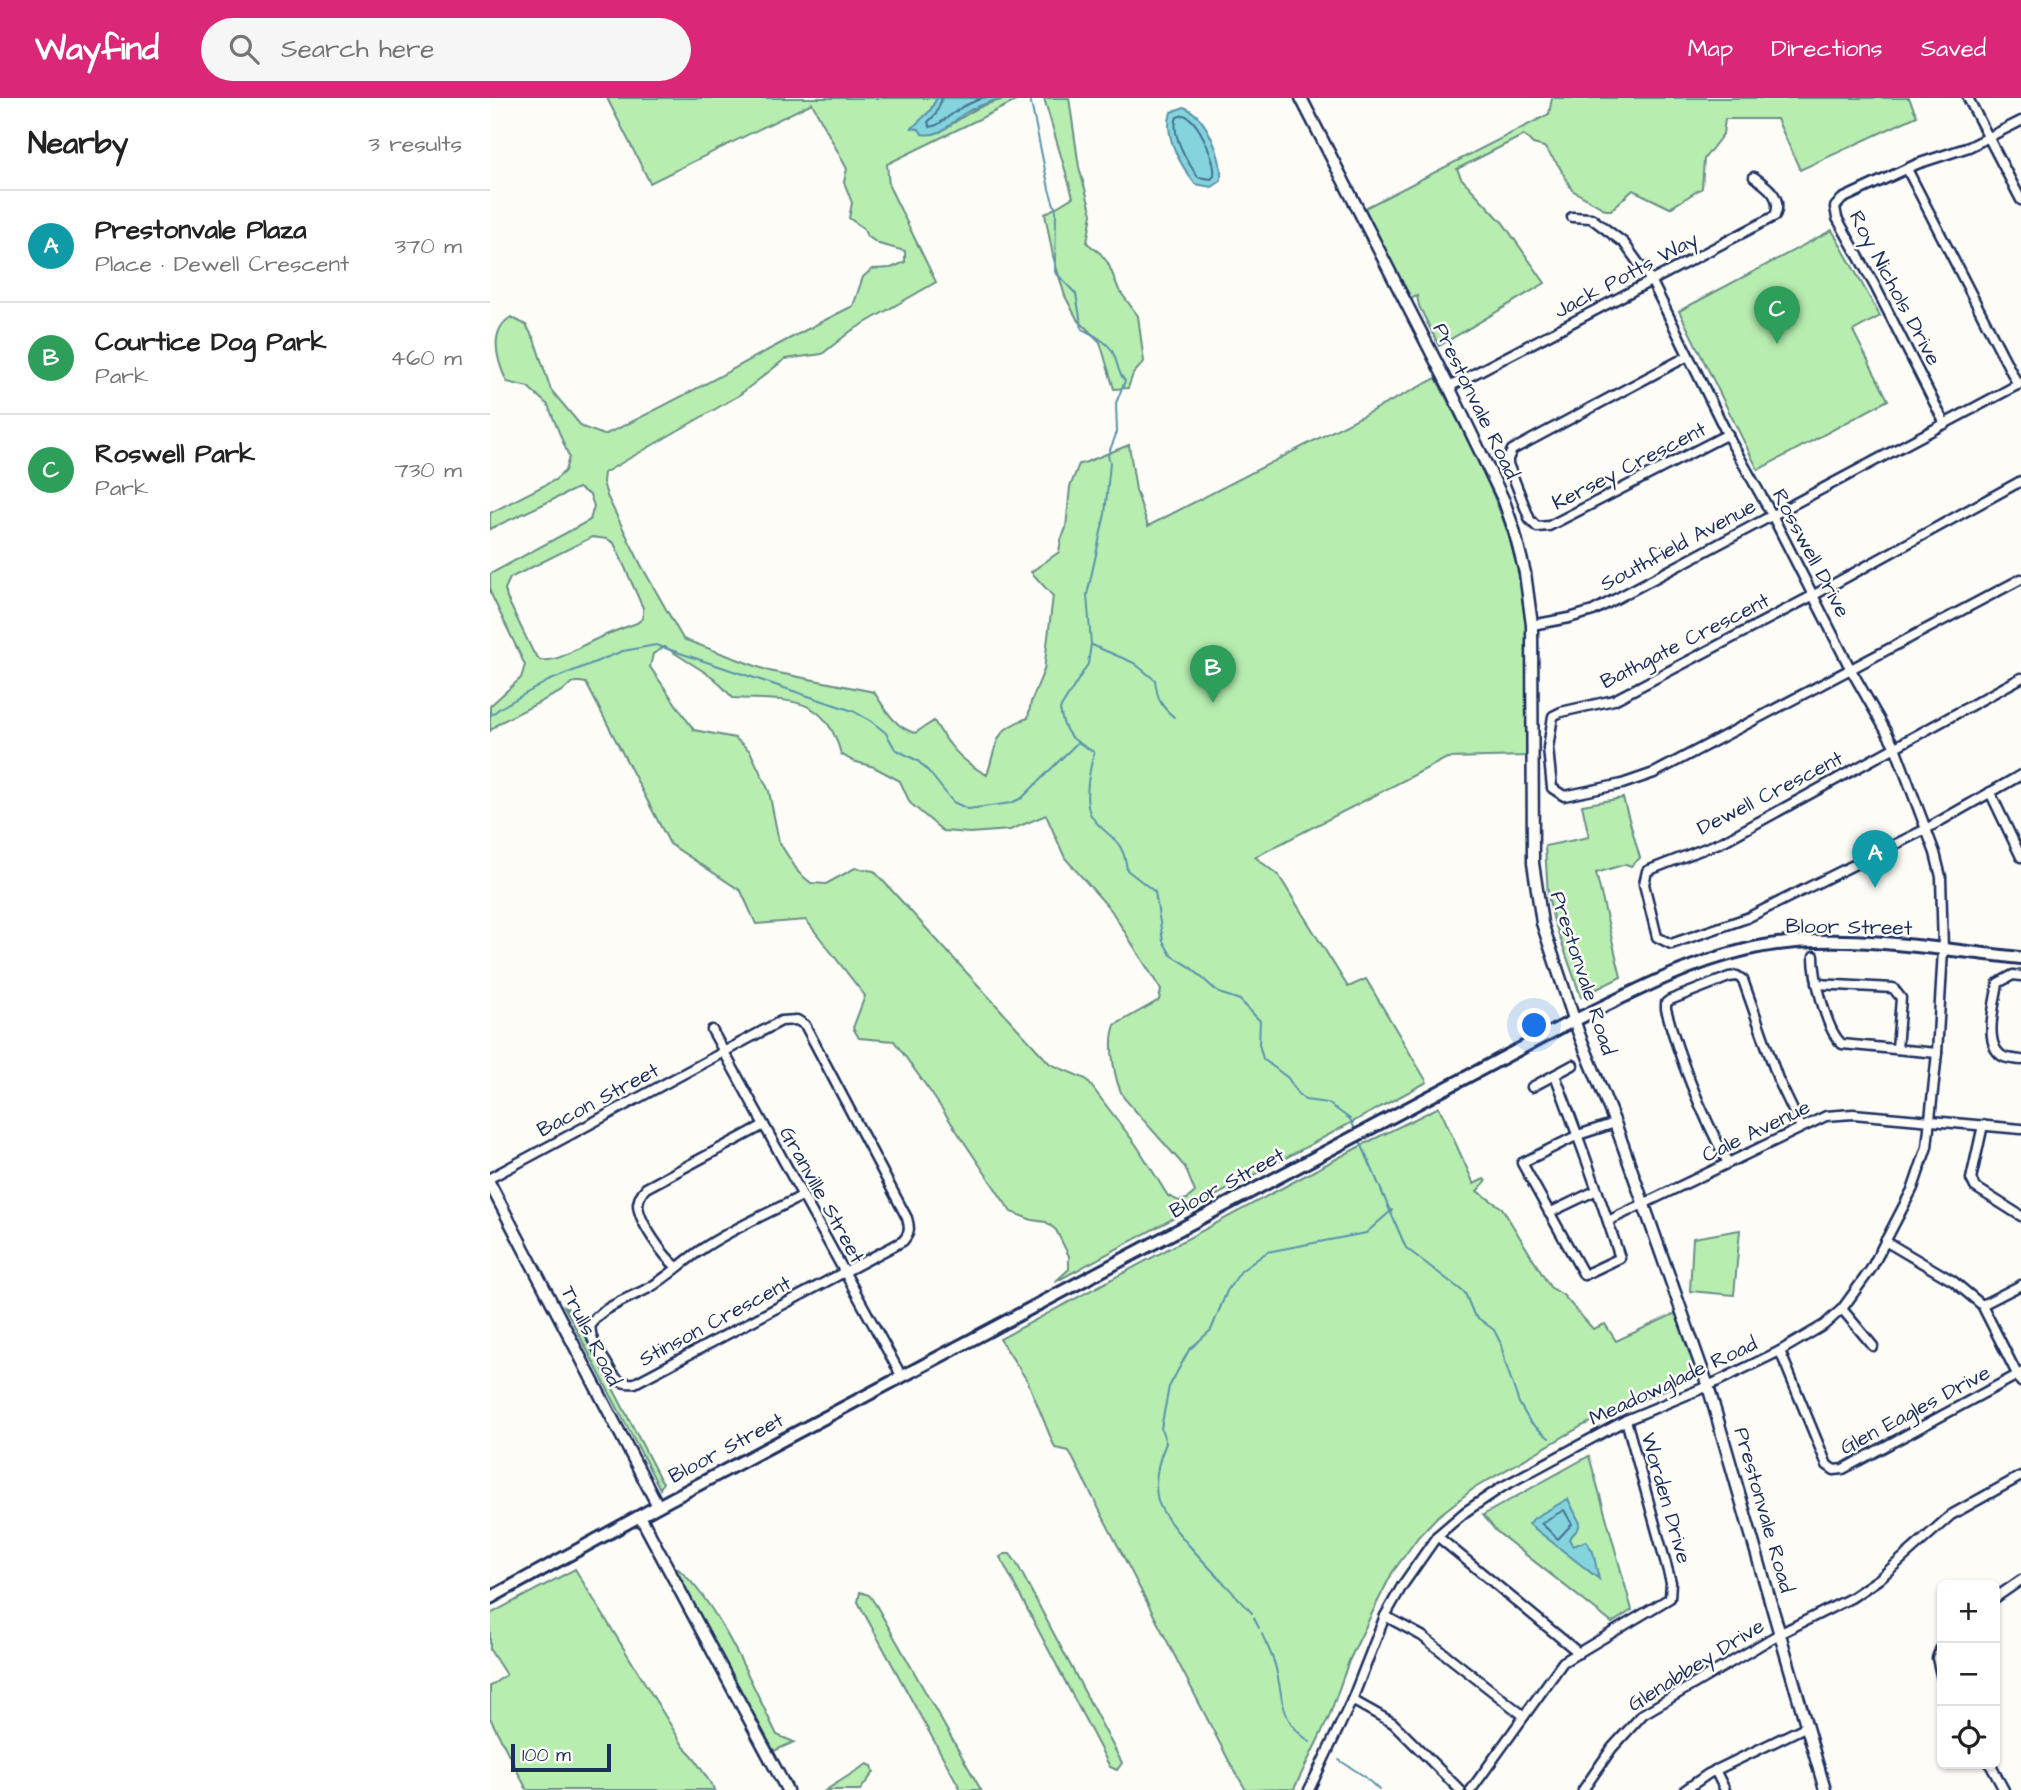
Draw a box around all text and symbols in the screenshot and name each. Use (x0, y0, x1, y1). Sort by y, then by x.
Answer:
search box (201, 18, 691, 81)
text: Wayfind (35, 26, 159, 72)
icon: search (225, 30, 263, 68)
text: Search here (281, 31, 434, 67)
text: Map (1688, 32, 1733, 66)
text: Directions (1771, 32, 1883, 66)
text: Saved (1921, 32, 1986, 66)
text: Nearby (28, 123, 128, 165)
text: 3 results (368, 128, 462, 160)
street label: Roy Nichols Drive (1840, 206, 1948, 371)
text: Prestonvale Plaza (95, 212, 306, 248)
street label: Jack Potts Way (1549, 225, 1705, 327)
text: A (44, 230, 58, 262)
text: 370 m (395, 230, 462, 262)
text: Place · Dewell Crescent (95, 248, 349, 280)
pin: C (1754, 286, 1800, 344)
street label: Prestonvale Road (1426, 318, 1527, 484)
text: Courtice Dog Park (95, 324, 326, 360)
text: B (43, 342, 59, 374)
text: 460 m (390, 342, 462, 374)
text: Park (95, 360, 148, 392)
street label: Kersey Crescent (1547, 414, 1712, 519)
text: Roswell Park (95, 436, 255, 472)
text: C (43, 454, 59, 486)
text: 730 m (395, 454, 462, 486)
text: Park (95, 472, 148, 504)
street label: Rosswell Drive (1765, 484, 1857, 622)
street label: Southfield Avenue (1595, 492, 1761, 598)
street label: Bathgate Crescent (1595, 586, 1776, 698)
pin: B (1190, 645, 1236, 703)
street label: Dewell Crescent (1692, 743, 1848, 842)
pin: A (1852, 830, 1898, 888)
street label: Prestonvale Road (1543, 887, 1623, 1059)
street label: Bloor Street (1785, 911, 1913, 943)
your location (1517, 1008, 1551, 1042)
street label: Bacon Street (532, 1055, 665, 1144)
street label: Cale Avenue (1697, 1092, 1815, 1170)
street label: Granville Street (772, 1121, 872, 1269)
street label: Bloor Street (1164, 1140, 1290, 1226)
street label: Stinson Crescent (634, 1268, 797, 1373)
street label: Trulls Road (553, 1281, 629, 1391)
street label: Meadowglade Road (1584, 1329, 1763, 1435)
street label: Glen Eagles Drive (1835, 1358, 1996, 1464)
street label: Bloor Street (663, 1405, 789, 1491)
street label: Prestonvale Road (1727, 1424, 1802, 1596)
street label: Worden Drive (1633, 1429, 1699, 1567)
map controls (1937, 1580, 2000, 1769)
button: + (1937, 1580, 2000, 1643)
street label: Glenabbey Drive (1622, 1611, 1771, 1720)
button: − (1937, 1643, 2000, 1706)
button: locate (1937, 1706, 2000, 1769)
scale bar (511, 1741, 611, 1773)
text: 100 m (522, 1742, 571, 1769)

